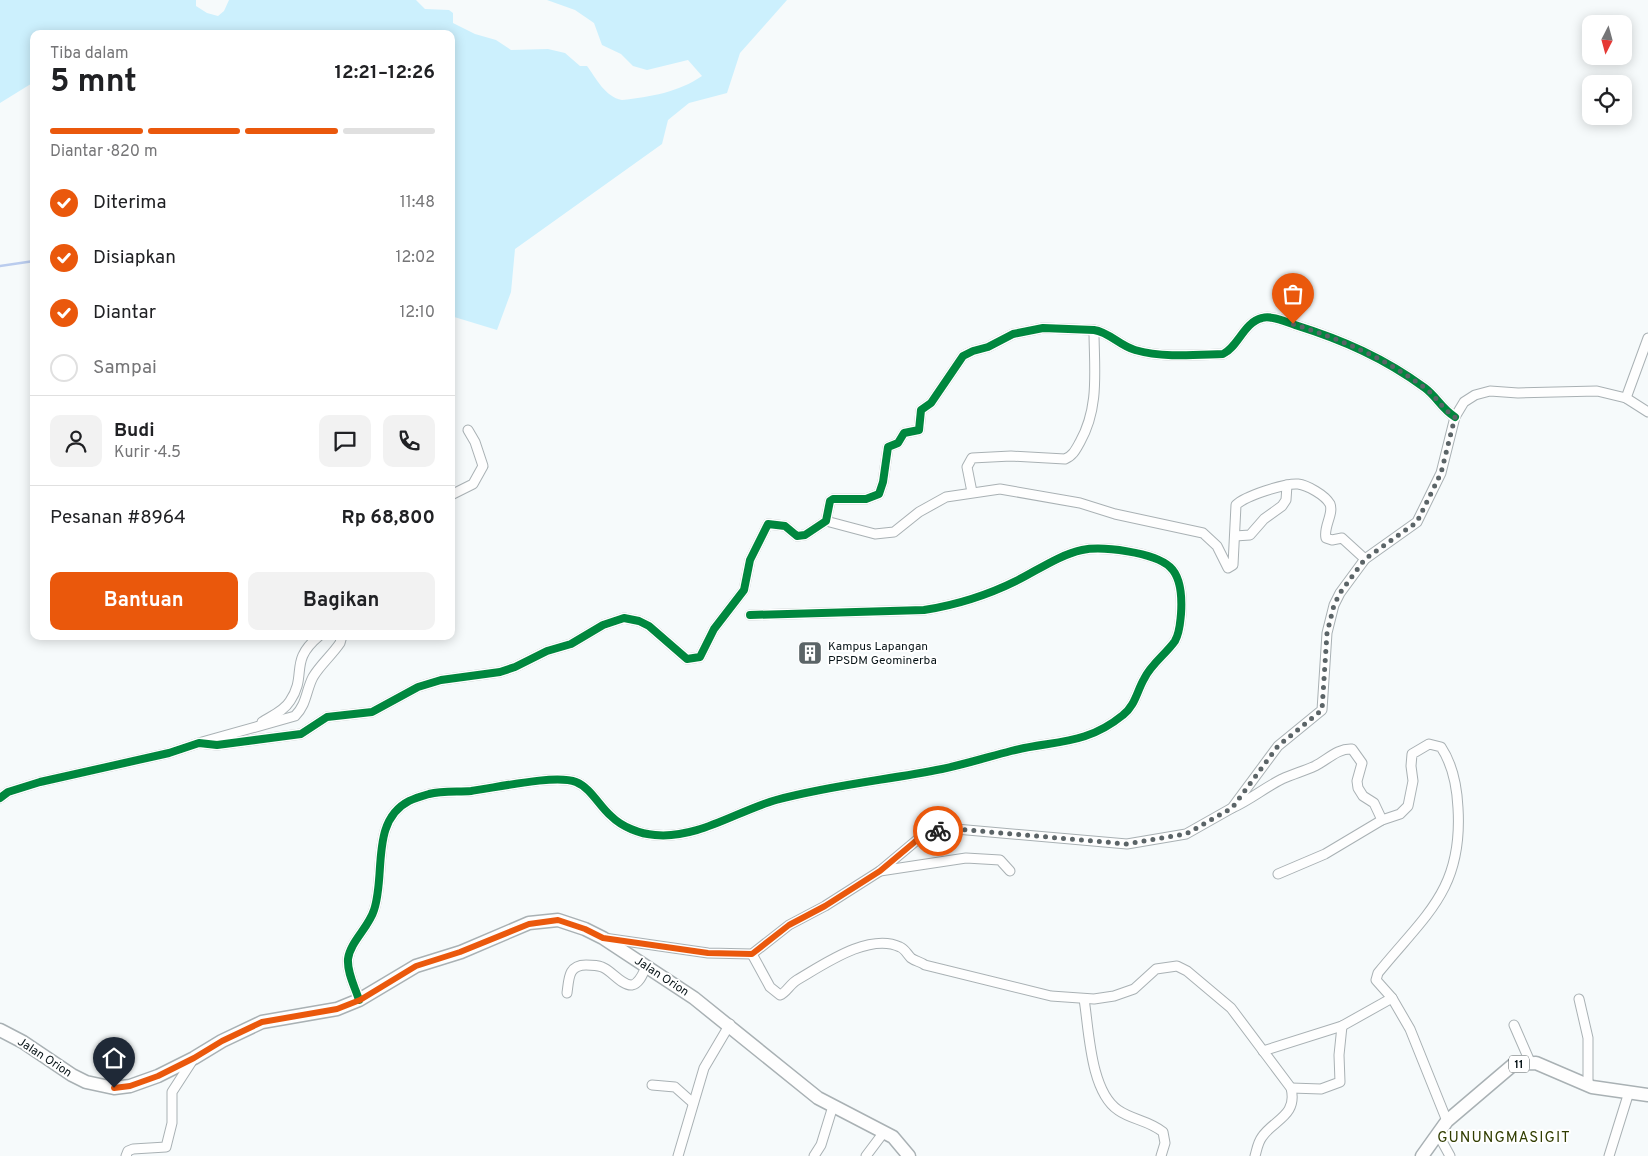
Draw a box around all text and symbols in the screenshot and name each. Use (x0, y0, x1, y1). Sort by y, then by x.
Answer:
north arrow (1582, 15, 1632, 65)
map controls (1582, 15, 1632, 125)
text: Tiba dalam (50, 44, 129, 64)
text: 12:21–12:26 (334, 61, 435, 85)
text: 5 mnt (50, 63, 137, 103)
button: locate (1582, 75, 1632, 125)
text: Diantar · 820 m (50, 142, 157, 162)
icon: check (50, 189, 78, 217)
text: Diterima (93, 191, 167, 215)
text: 11:48 (400, 193, 435, 213)
icon: check (50, 244, 78, 272)
text: Disiapkan (93, 246, 176, 270)
text: 12:02 (396, 248, 435, 268)
pin (1272, 273, 1314, 324)
icon: bag (1279, 280, 1307, 308)
icon: check (50, 299, 78, 327)
text: Diantar (93, 301, 156, 325)
text: 12:10 (399, 303, 435, 323)
text: Sampai (93, 356, 157, 380)
button: person (50, 415, 102, 467)
button: chat (319, 415, 371, 467)
button: phone (383, 415, 435, 467)
text: Budi (114, 419, 155, 443)
text: Kurir · 4.5 (114, 443, 181, 463)
text: Pesanan #8964 (50, 506, 186, 530)
text: Rp 68,800 (342, 506, 435, 530)
button: Bantuan (50, 572, 238, 630)
button: Bagikan (248, 572, 435, 630)
place label: Kampus Lapangan PPSDM Geominerba (828, 639, 937, 669)
building icon: Kampus Lapangan PPSDM Geominerba (797, 640, 823, 666)
courier (913, 806, 963, 856)
icon: bike (924, 817, 952, 845)
street label: Jalan Orion (631, 953, 692, 1000)
street label: Jalan Orion (14, 1034, 75, 1081)
pin (93, 1037, 135, 1088)
icon: home (100, 1044, 128, 1072)
road number: 11 (1509, 1056, 1529, 1072)
district label: GUNUNGMASIGIT (1437, 1129, 1571, 1148)

